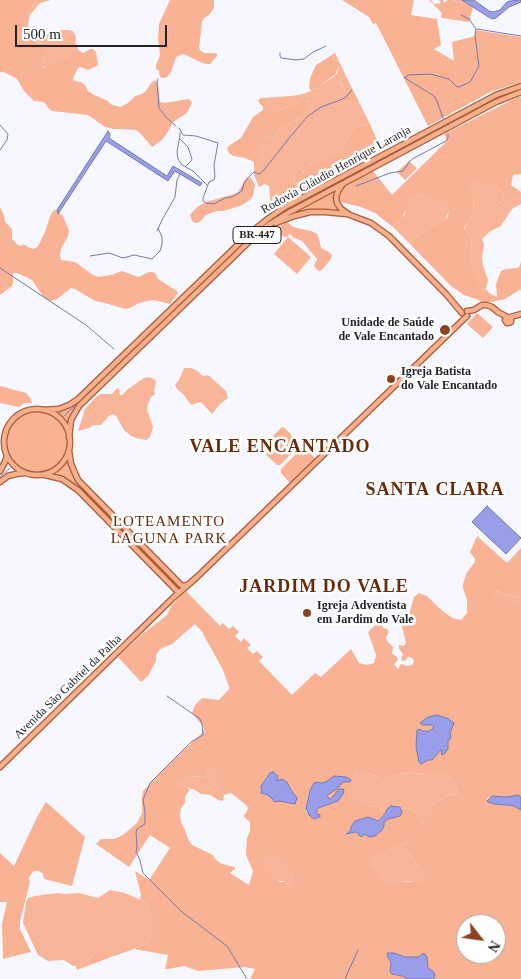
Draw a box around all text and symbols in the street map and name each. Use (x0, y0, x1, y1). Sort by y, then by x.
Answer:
scale bar (18, 15, 170, 47)
text: 500 m (23, 26, 61, 42)
street label: Rodovia Cláudio Henrique Laranja (259, 123, 413, 217)
road number: BR-447 (233, 226, 281, 244)
place label: Unidade de Saúde de Vale Encantado (338, 316, 434, 344)
marker: Unidade de Saúde de Vale Encantado (438, 323, 452, 337)
place label: Igreja Batista do Vale Encantado (401, 365, 497, 393)
marker: Igreja Batista do Vale Encantado (385, 373, 397, 385)
district label: VALE ENCANTADO (188, 436, 372, 458)
district label: SANTA CLARA (364, 479, 506, 501)
district label: LOTEAMENTO LAGUNA PARK (109, 513, 229, 548)
district label: JARDIM DO VALE (237, 576, 411, 598)
place label: Igreja Adventista em Jardim do Vale (317, 599, 414, 627)
marker: Igreja Adventista em Jardim do Vale (301, 607, 313, 619)
street label: Avenida São Gabriel da Palha (11, 632, 125, 742)
north arrow (456, 914, 506, 964)
text: N (485, 938, 503, 954)

